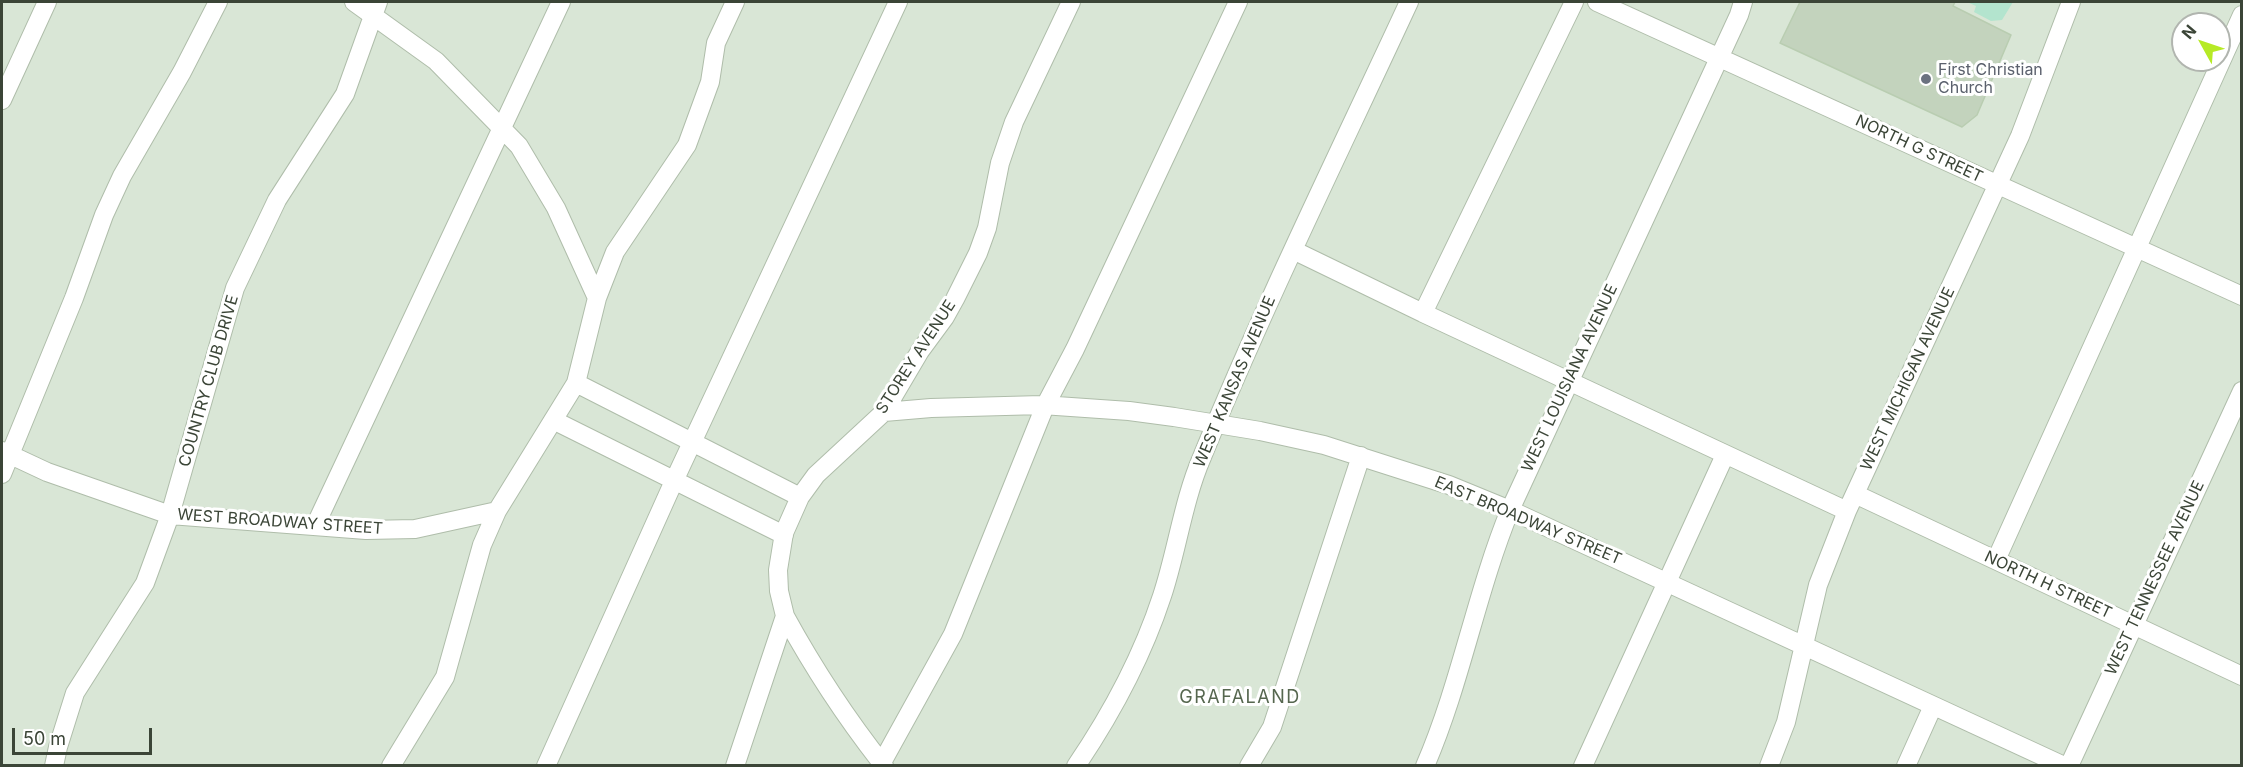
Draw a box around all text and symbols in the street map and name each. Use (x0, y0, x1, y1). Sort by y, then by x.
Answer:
north arrow (2171, 12, 2231, 72)
text: N (2177, 21, 2200, 43)
place label: First Christian Church (1938, 60, 2043, 98)
marker: First Christian Church (1919, 72, 1933, 86)
street label: NORTH G STREET (1852, 111, 1986, 187)
street label: WEST LOUISIANA AVENUE (1518, 281, 1622, 475)
street label: WEST MICHIGAN AVENUE (1857, 284, 1959, 474)
street label: COUNTRY CLUB DRIVE (175, 293, 243, 469)
street label: WEST KANSAS AVENUE (1190, 293, 1280, 471)
street label: STOREY AVENUE (872, 297, 960, 417)
street label: EAST BROADWAY STREET (1432, 473, 1624, 569)
street label: WEST TENNESSEE AVENUE (2101, 478, 2209, 678)
street label: WEST BROADWAY STREET (177, 505, 383, 539)
street label: NORTH H STREET (1981, 547, 2115, 623)
district label: GRAFALAND (1179, 687, 1301, 709)
scale bar (15, 716, 154, 754)
text: 50 m (23, 728, 66, 749)

